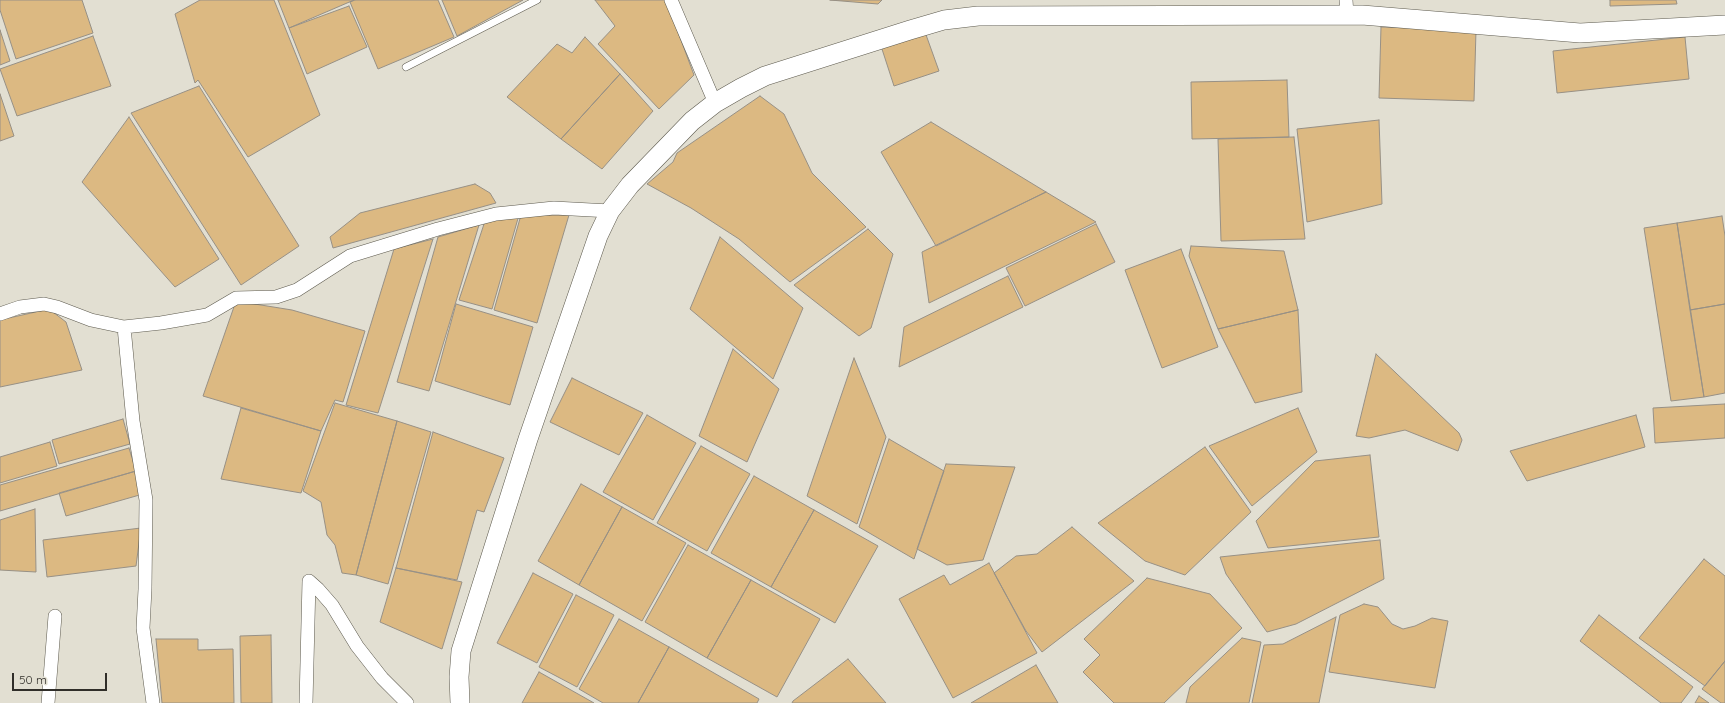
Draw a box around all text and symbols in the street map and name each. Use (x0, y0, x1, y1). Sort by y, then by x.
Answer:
scale bar (14, 665, 109, 691)
text: 50 m (19, 672, 47, 687)

